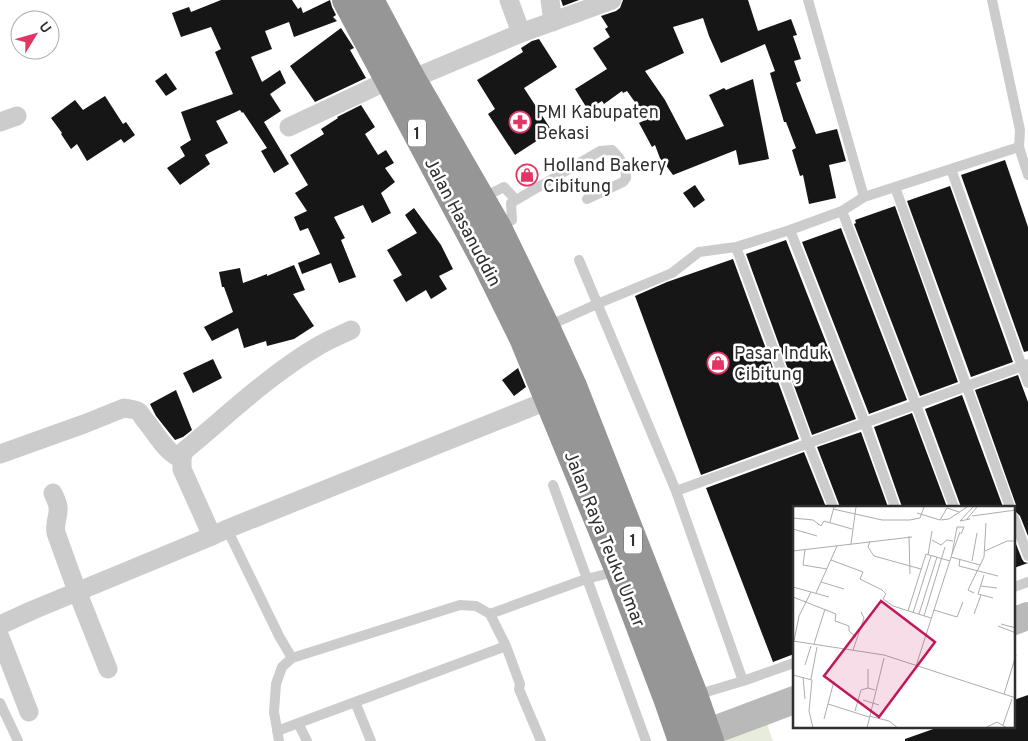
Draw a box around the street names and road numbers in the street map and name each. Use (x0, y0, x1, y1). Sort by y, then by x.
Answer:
road number: 1 (408, 120, 426, 146)
street label: Jalan Hasanuddin (418, 154, 505, 291)
street label: Jalan Raya Teuku Umar (558, 448, 650, 631)
road number: 1 (624, 526, 642, 554)

